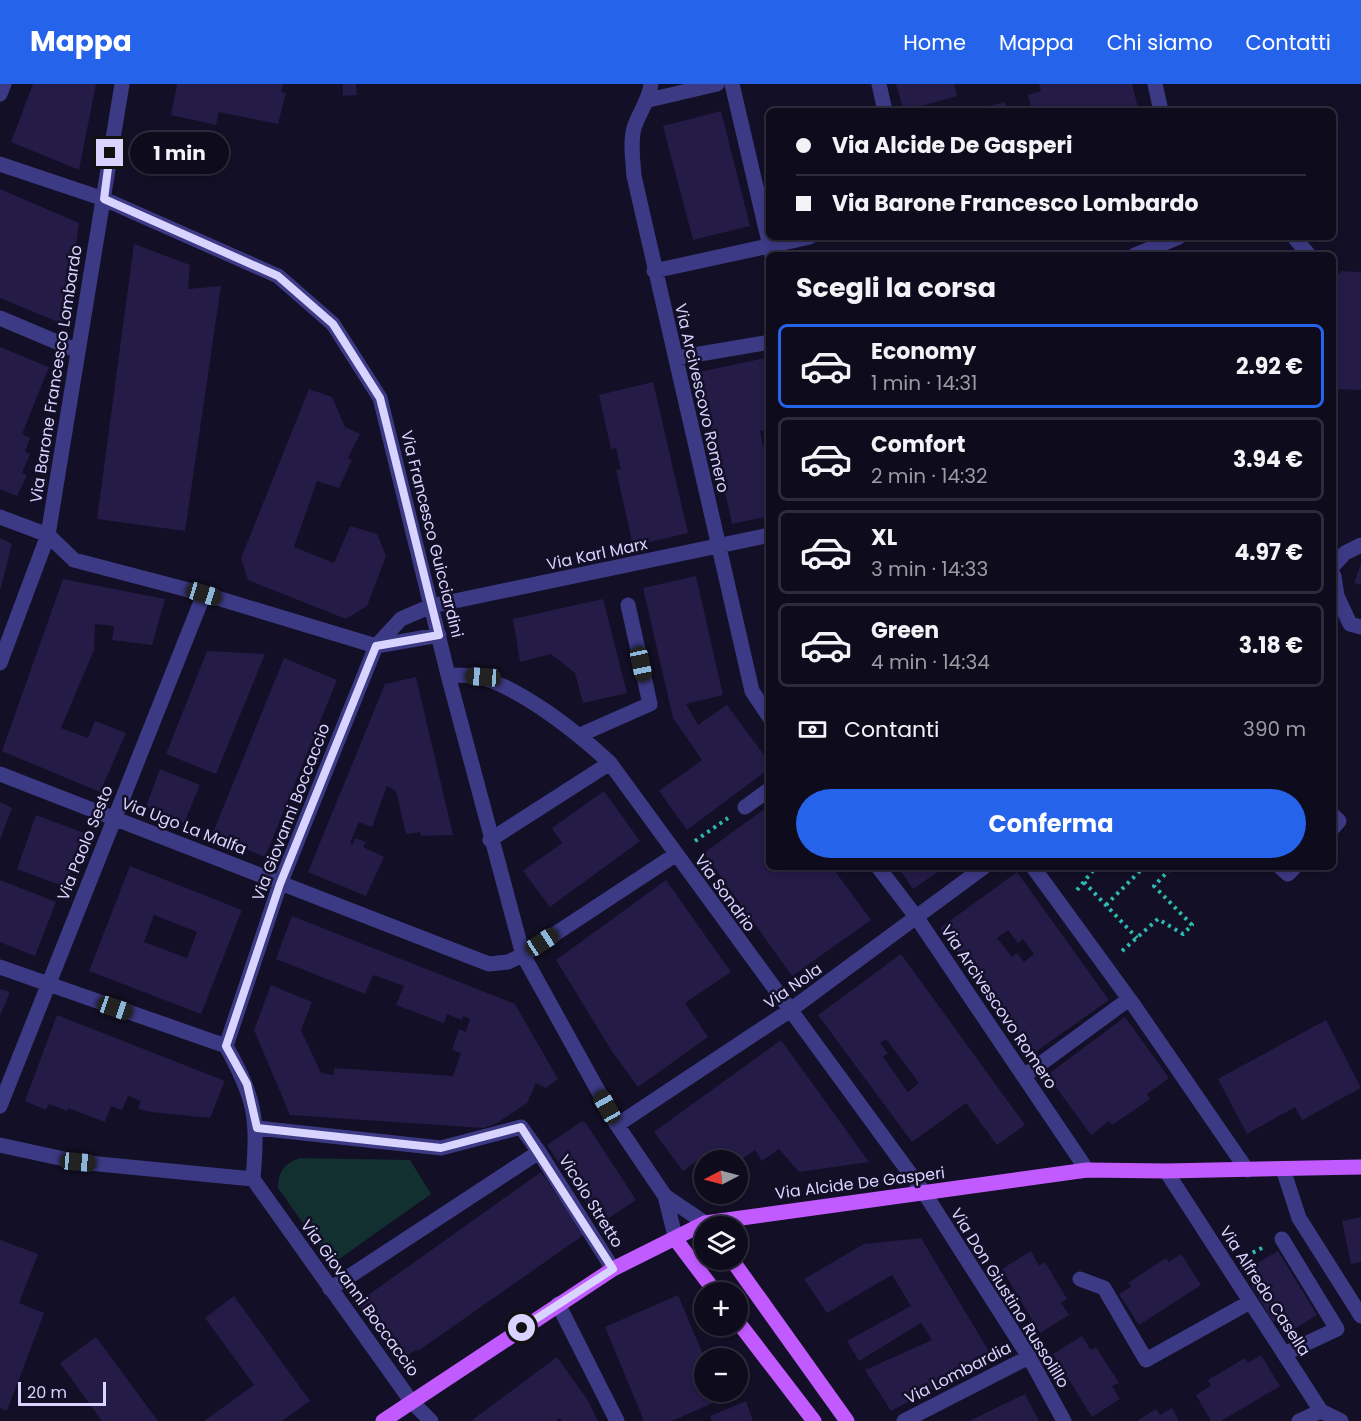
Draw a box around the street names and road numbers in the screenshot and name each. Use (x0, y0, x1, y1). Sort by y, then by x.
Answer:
street label: Via Barone Francesco Lombardo (24, 243, 88, 505)
street label: Via Arcivescovo Romero (669, 301, 735, 495)
street label: Via Francesco Guicciardini (395, 428, 469, 640)
street label: Via Karl Marx (544, 532, 650, 576)
street label: Via Giovanni Boccaccio (246, 720, 336, 904)
street label: Via Paolo Sesto (51, 782, 119, 904)
street label: Via Ugo La Malfa (118, 792, 250, 860)
street label: Via Sondrio (689, 850, 761, 936)
street label: Via Arcivescovo Romero (935, 920, 1063, 1094)
street label: Via Nola (759, 958, 827, 1014)
street label: Vicolo Stretto (553, 1150, 629, 1252)
street label: Via Alcide De Gasperi (774, 1161, 946, 1205)
street label: Via Don Giustino Russolillo (945, 1204, 1075, 1392)
street label: Via Giovanni Boccaccio (295, 1215, 425, 1381)
street label: Via Alfredo Casella (1214, 1221, 1316, 1361)
street label: Via Lombardia (901, 1336, 1015, 1410)

